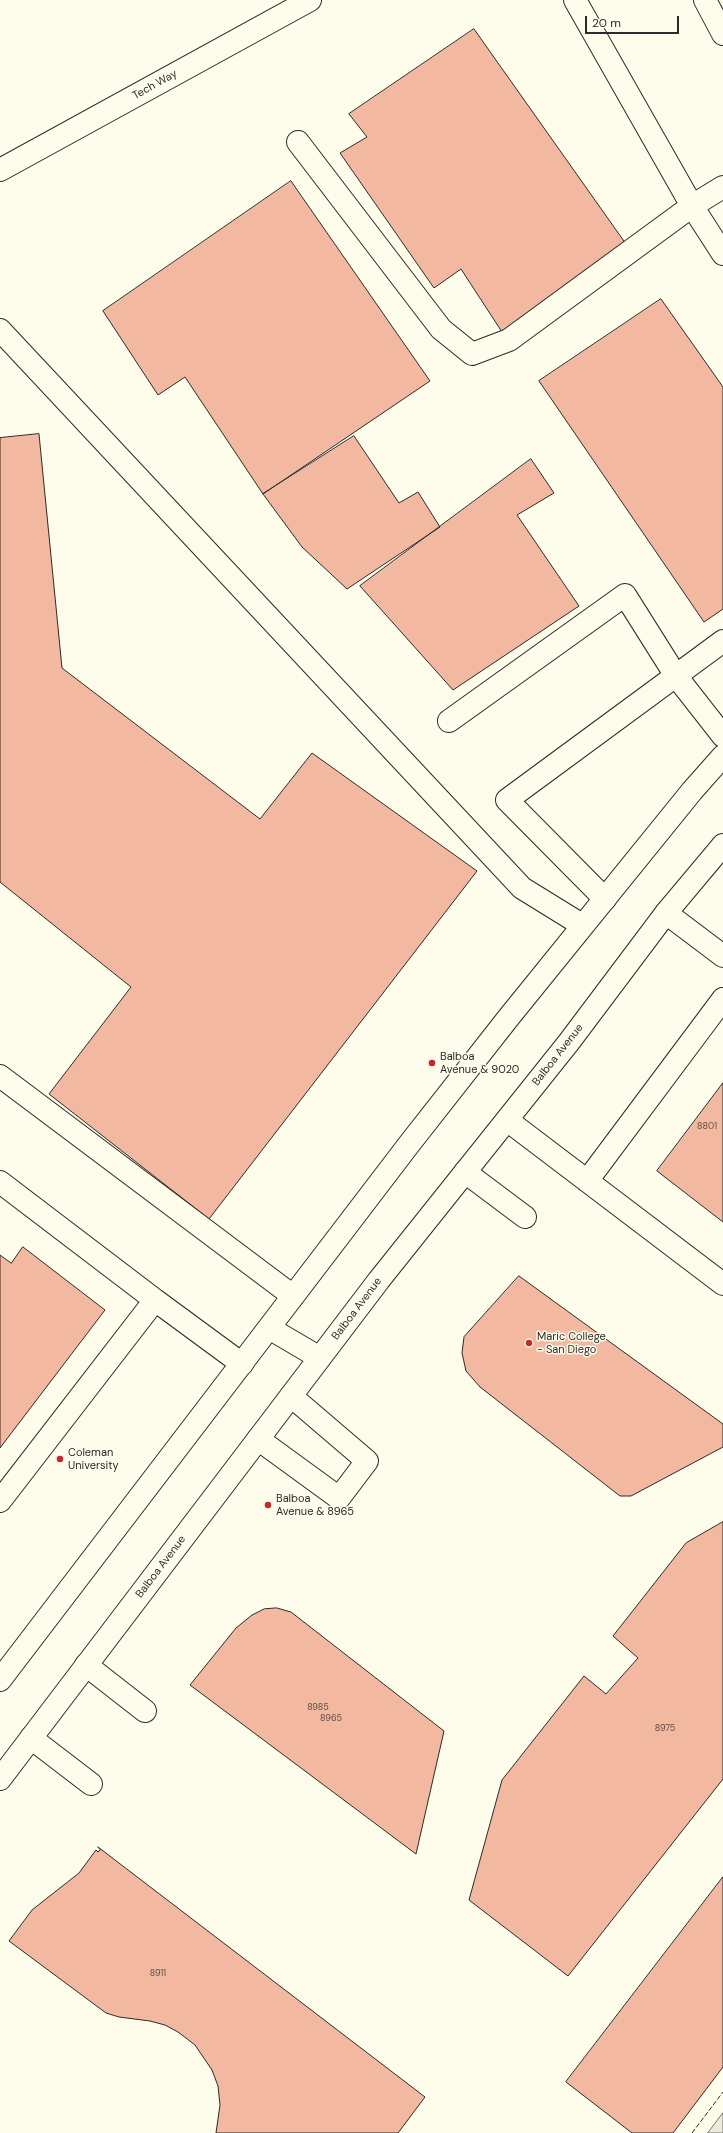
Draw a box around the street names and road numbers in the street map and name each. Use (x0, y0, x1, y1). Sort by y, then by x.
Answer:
street label: Tech Way (130, 67, 180, 103)
street label: Balboa Avenue (530, 1021, 586, 1089)
street label: Balboa Avenue (329, 1275, 385, 1343)
street label: Balboa Avenue (133, 1533, 189, 1601)

